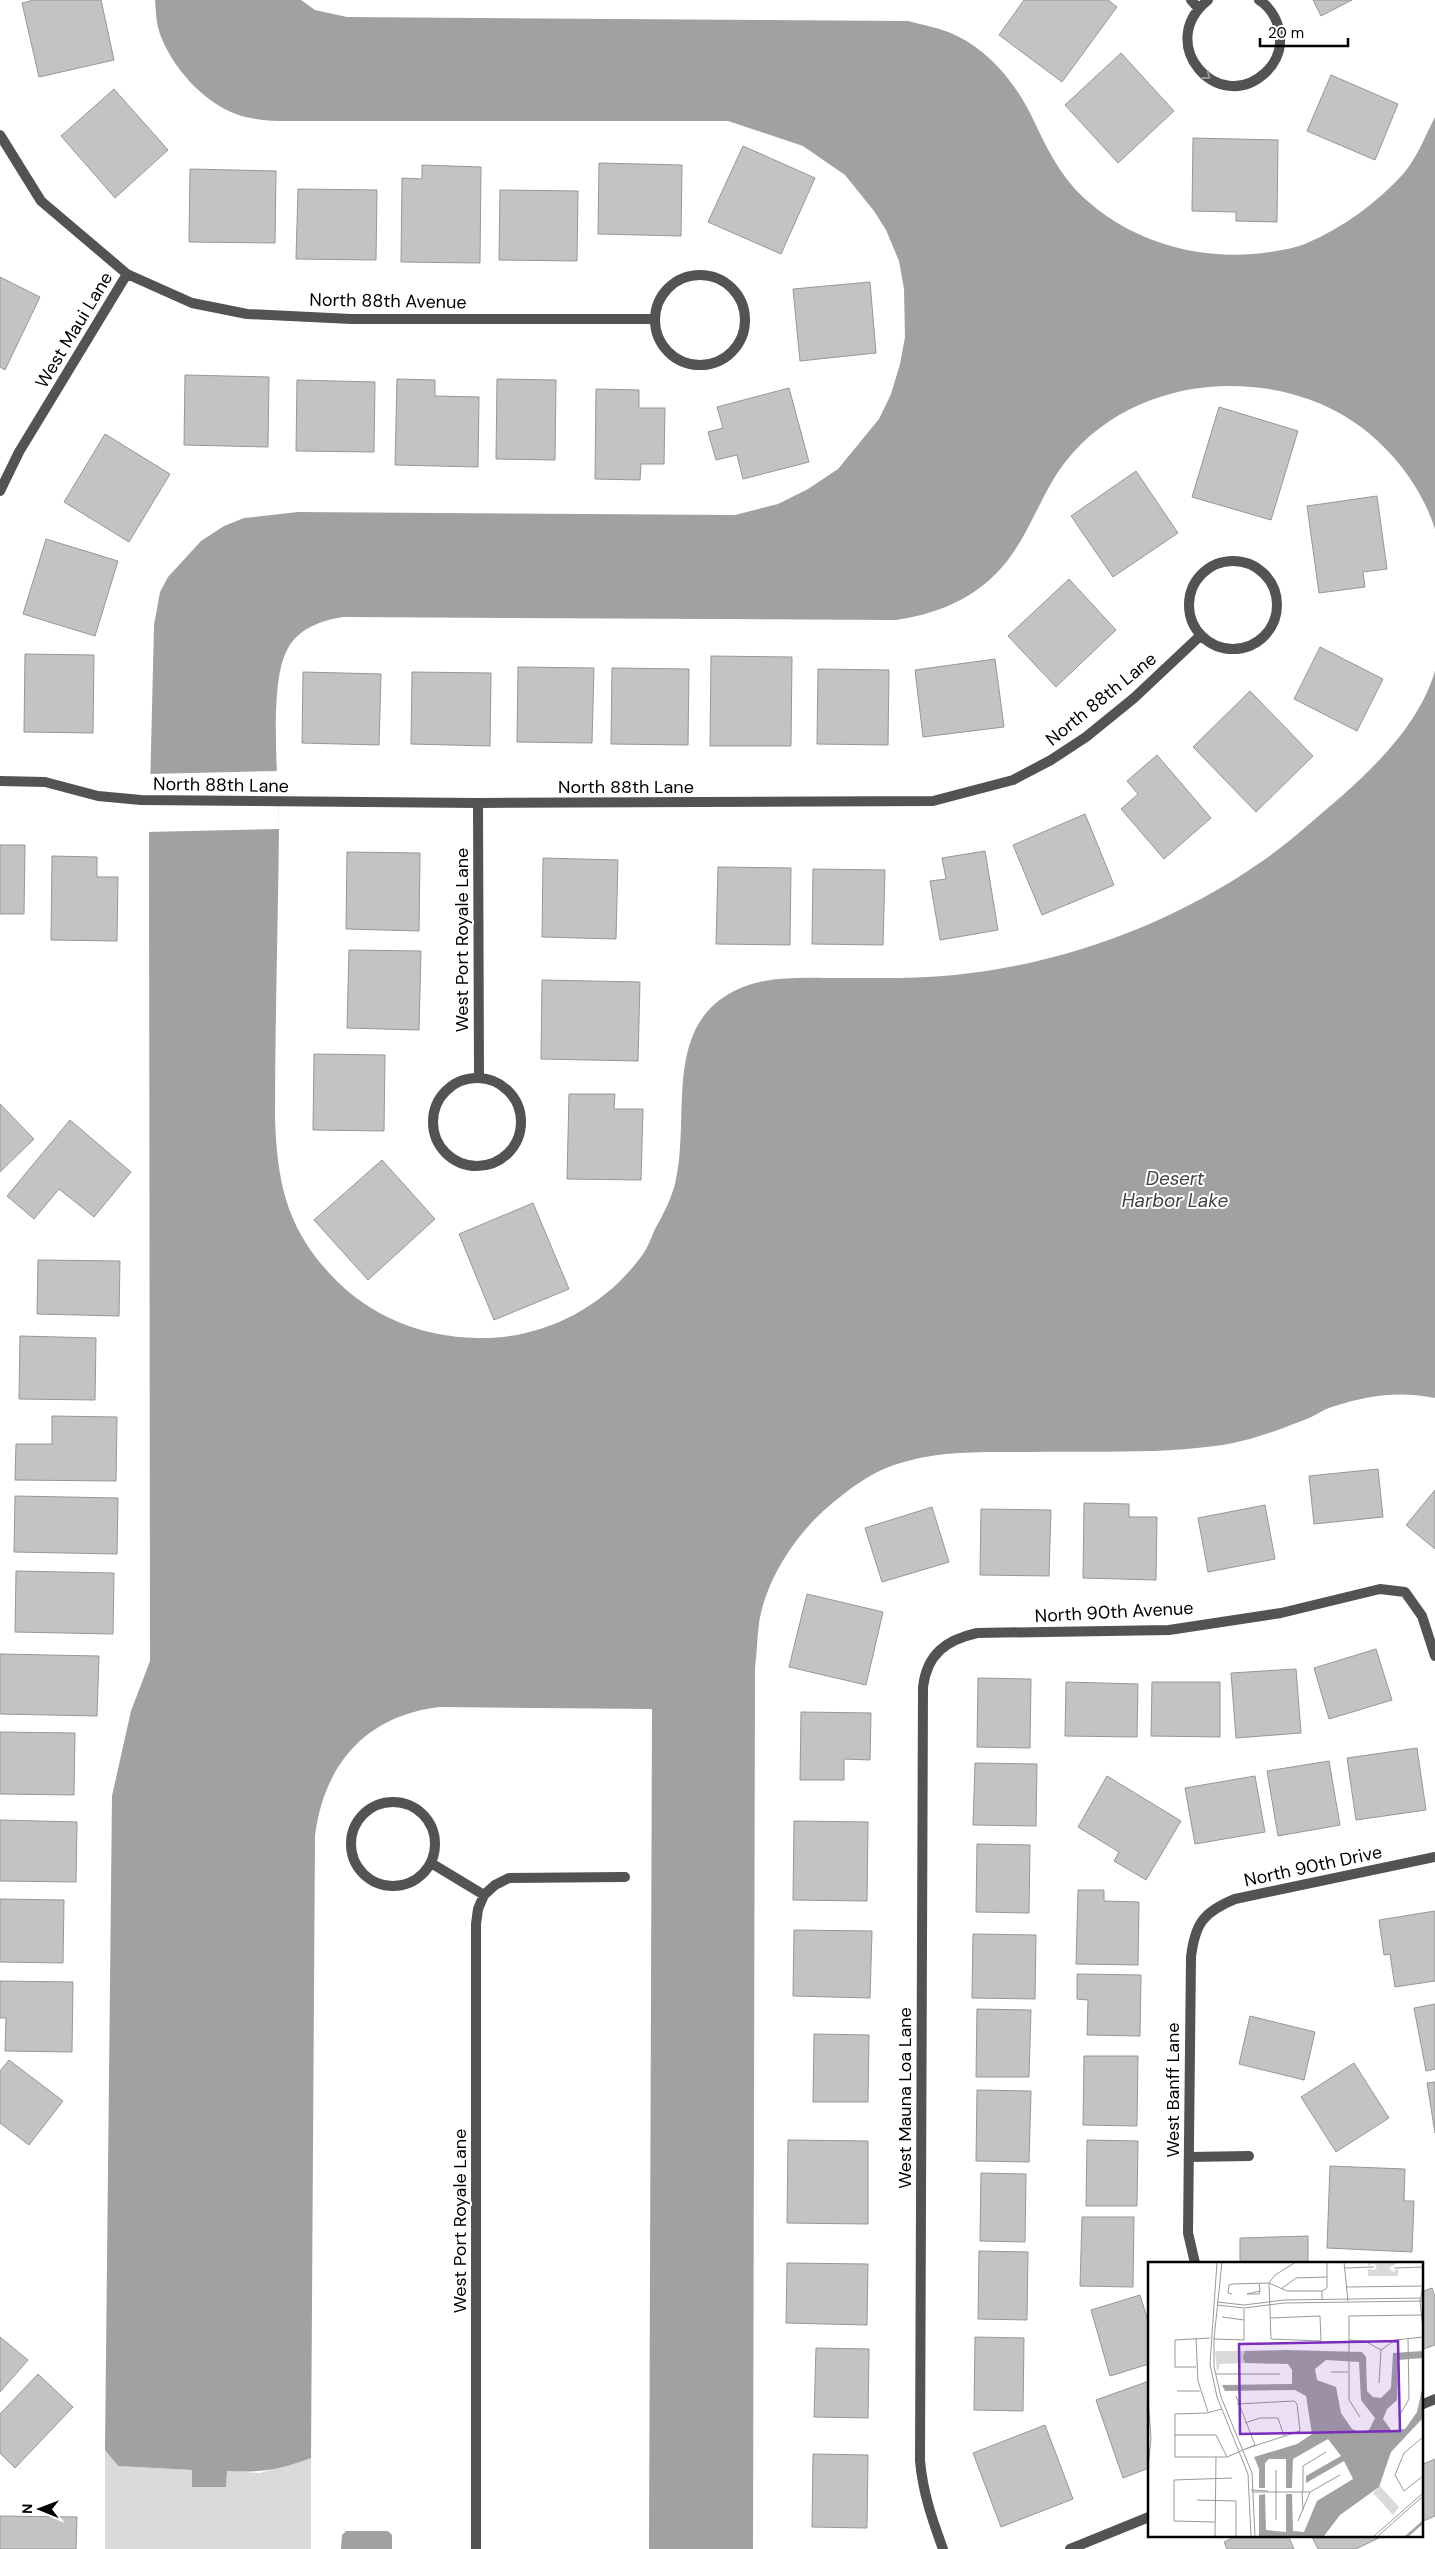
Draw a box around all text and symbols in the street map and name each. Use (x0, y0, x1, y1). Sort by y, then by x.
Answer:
scale bar (1260, 15, 1348, 47)
text: 20 m (1268, 23, 1304, 43)
one-way arrow (1201, 71, 1210, 79)
street label: West Maui Lane (30, 268, 118, 392)
street label: North 88th Avenue (309, 288, 467, 314)
street label: North 88th Lane (1041, 647, 1161, 751)
street label: North 88th Lane (153, 772, 289, 798)
street label: North 88th Lane (558, 775, 694, 799)
street label: West Port Royale Lane (450, 848, 474, 1032)
water label: Desert Harbor Lake (1122, 1166, 1228, 1213)
street label: North 90th Avenue (1034, 1596, 1194, 1628)
street label: North 90th Drive (1242, 1840, 1384, 1892)
street label: West Mauna Loa Lane (893, 2007, 917, 2189)
street label: West Banff Lane (1161, 2022, 1185, 2158)
street label: West Port Royale Lane (448, 2129, 472, 2313)
inset map (1148, 2262, 1422, 2536)
north arrow (15, 2484, 65, 2534)
text: N (18, 2504, 36, 2514)

